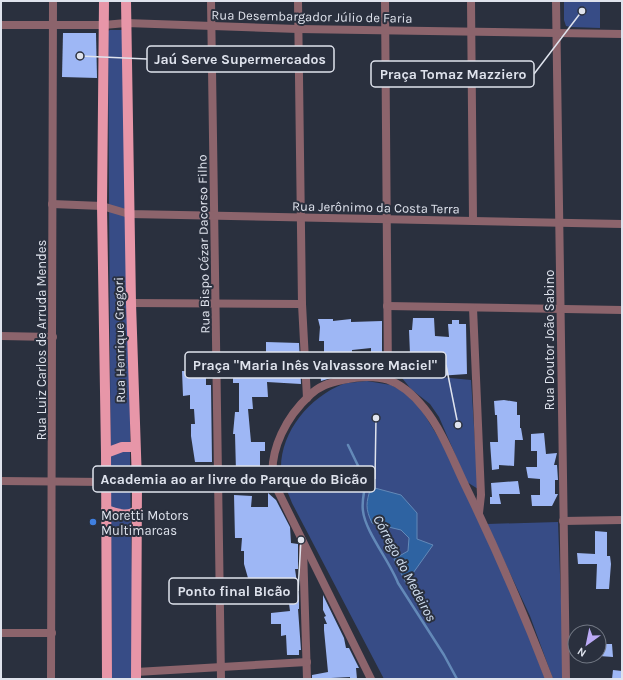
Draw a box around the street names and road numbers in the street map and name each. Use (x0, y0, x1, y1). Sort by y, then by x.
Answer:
street label: Rua Desembargador Júlio de Faria (211, 7, 413, 26)
street label: Rua Bispo Cézar Dacorso Filho (194, 154, 213, 334)
street label: Rua Jerônimo da Costa Terra (292, 199, 460, 216)
street label: Rua Luiz Carlos de Arruda Mendes (34, 240, 49, 440)
street label: Rua Doutor João Sabino (542, 270, 557, 410)
street label: Rua Henrique Gregori (111, 277, 129, 403)

